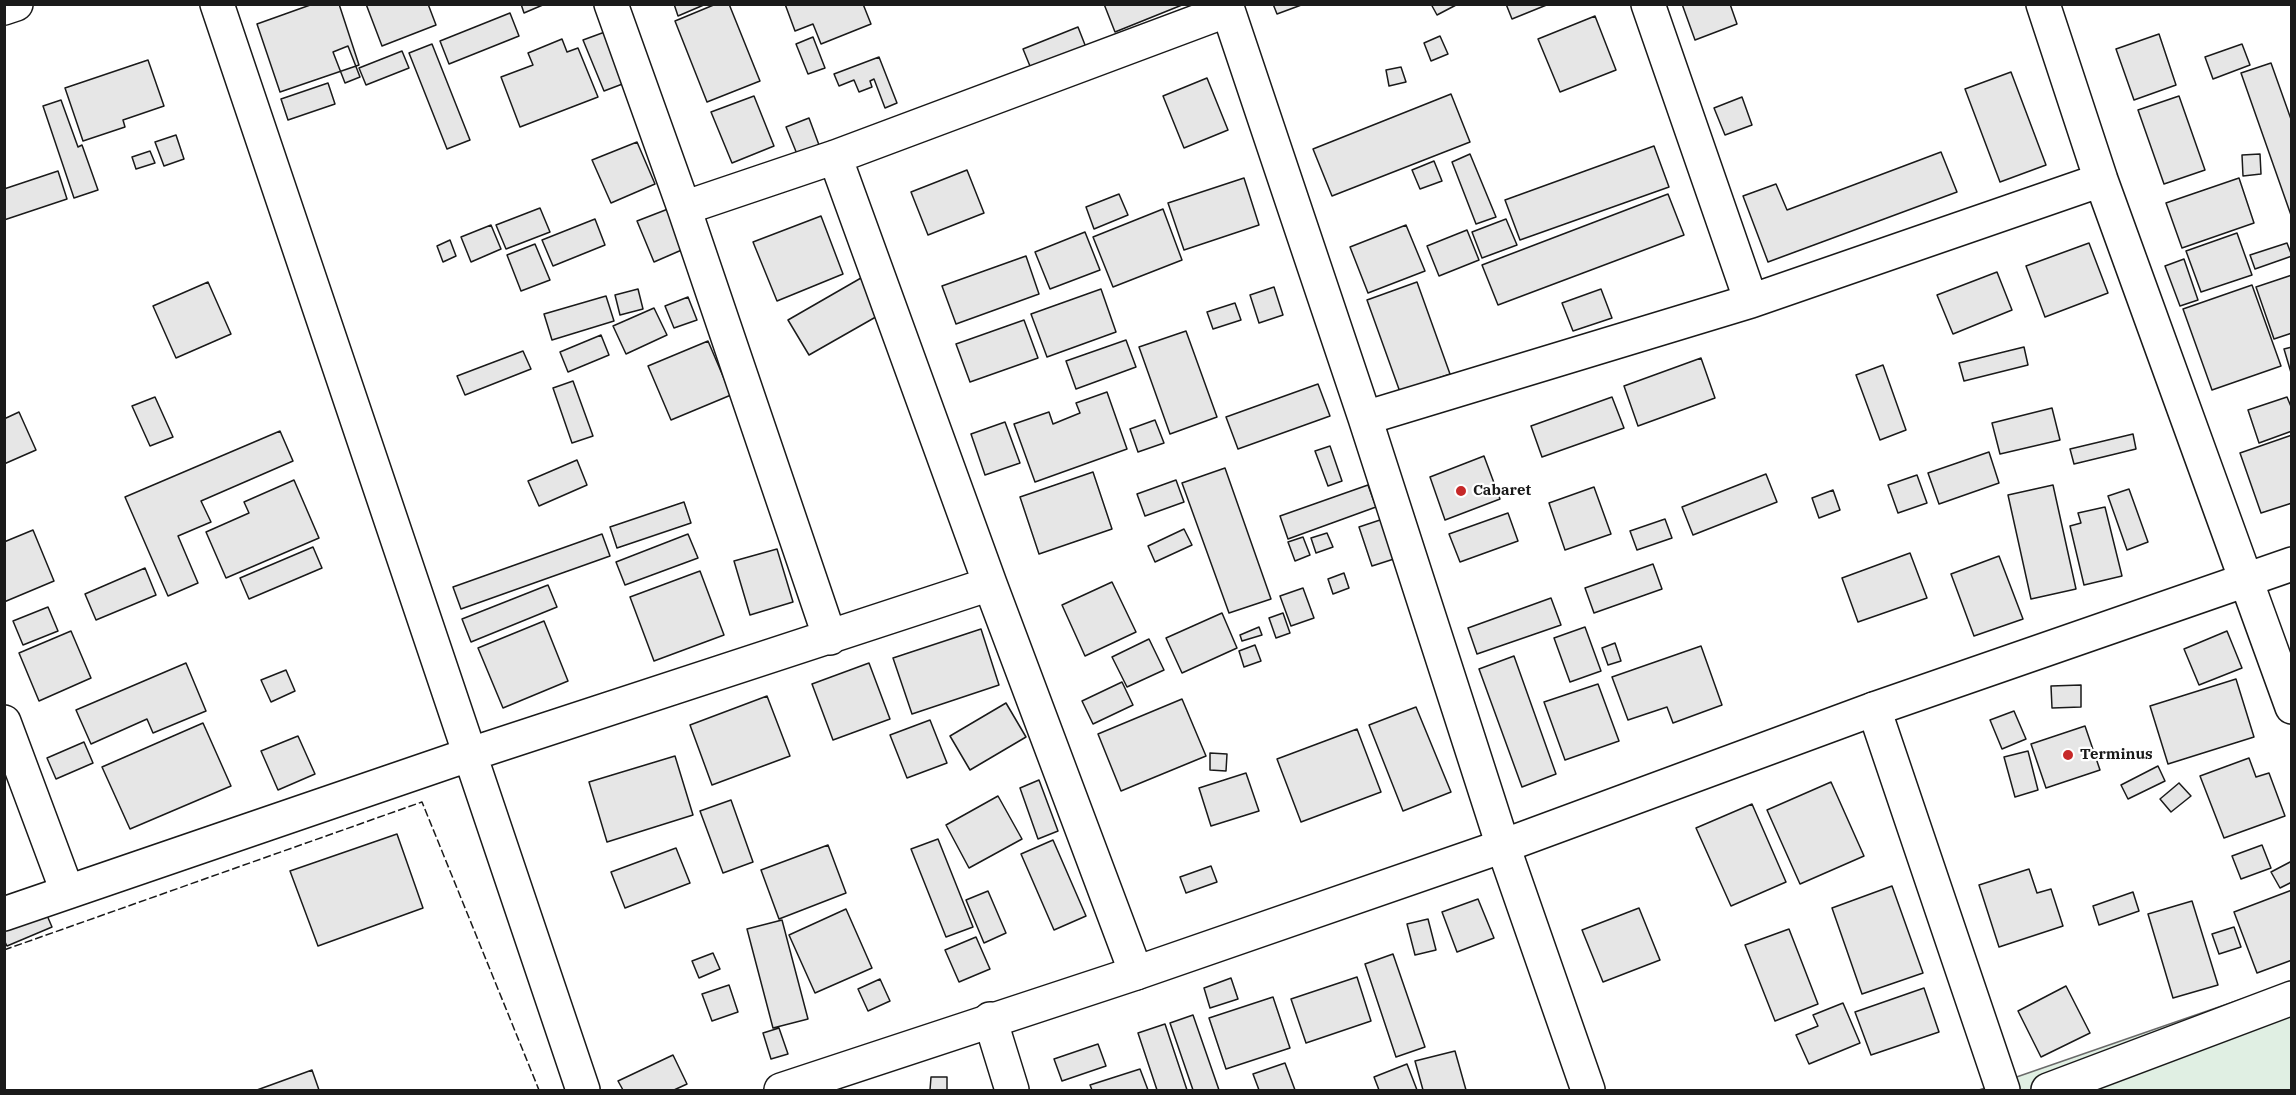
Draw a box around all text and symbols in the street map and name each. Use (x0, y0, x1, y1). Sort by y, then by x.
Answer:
place label: Cabaret (1473, 482, 1531, 500)
marker: Cabaret (1454, 484, 1468, 498)
place label: Terminus (2080, 746, 2153, 764)
marker: Terminus (2061, 748, 2075, 762)

